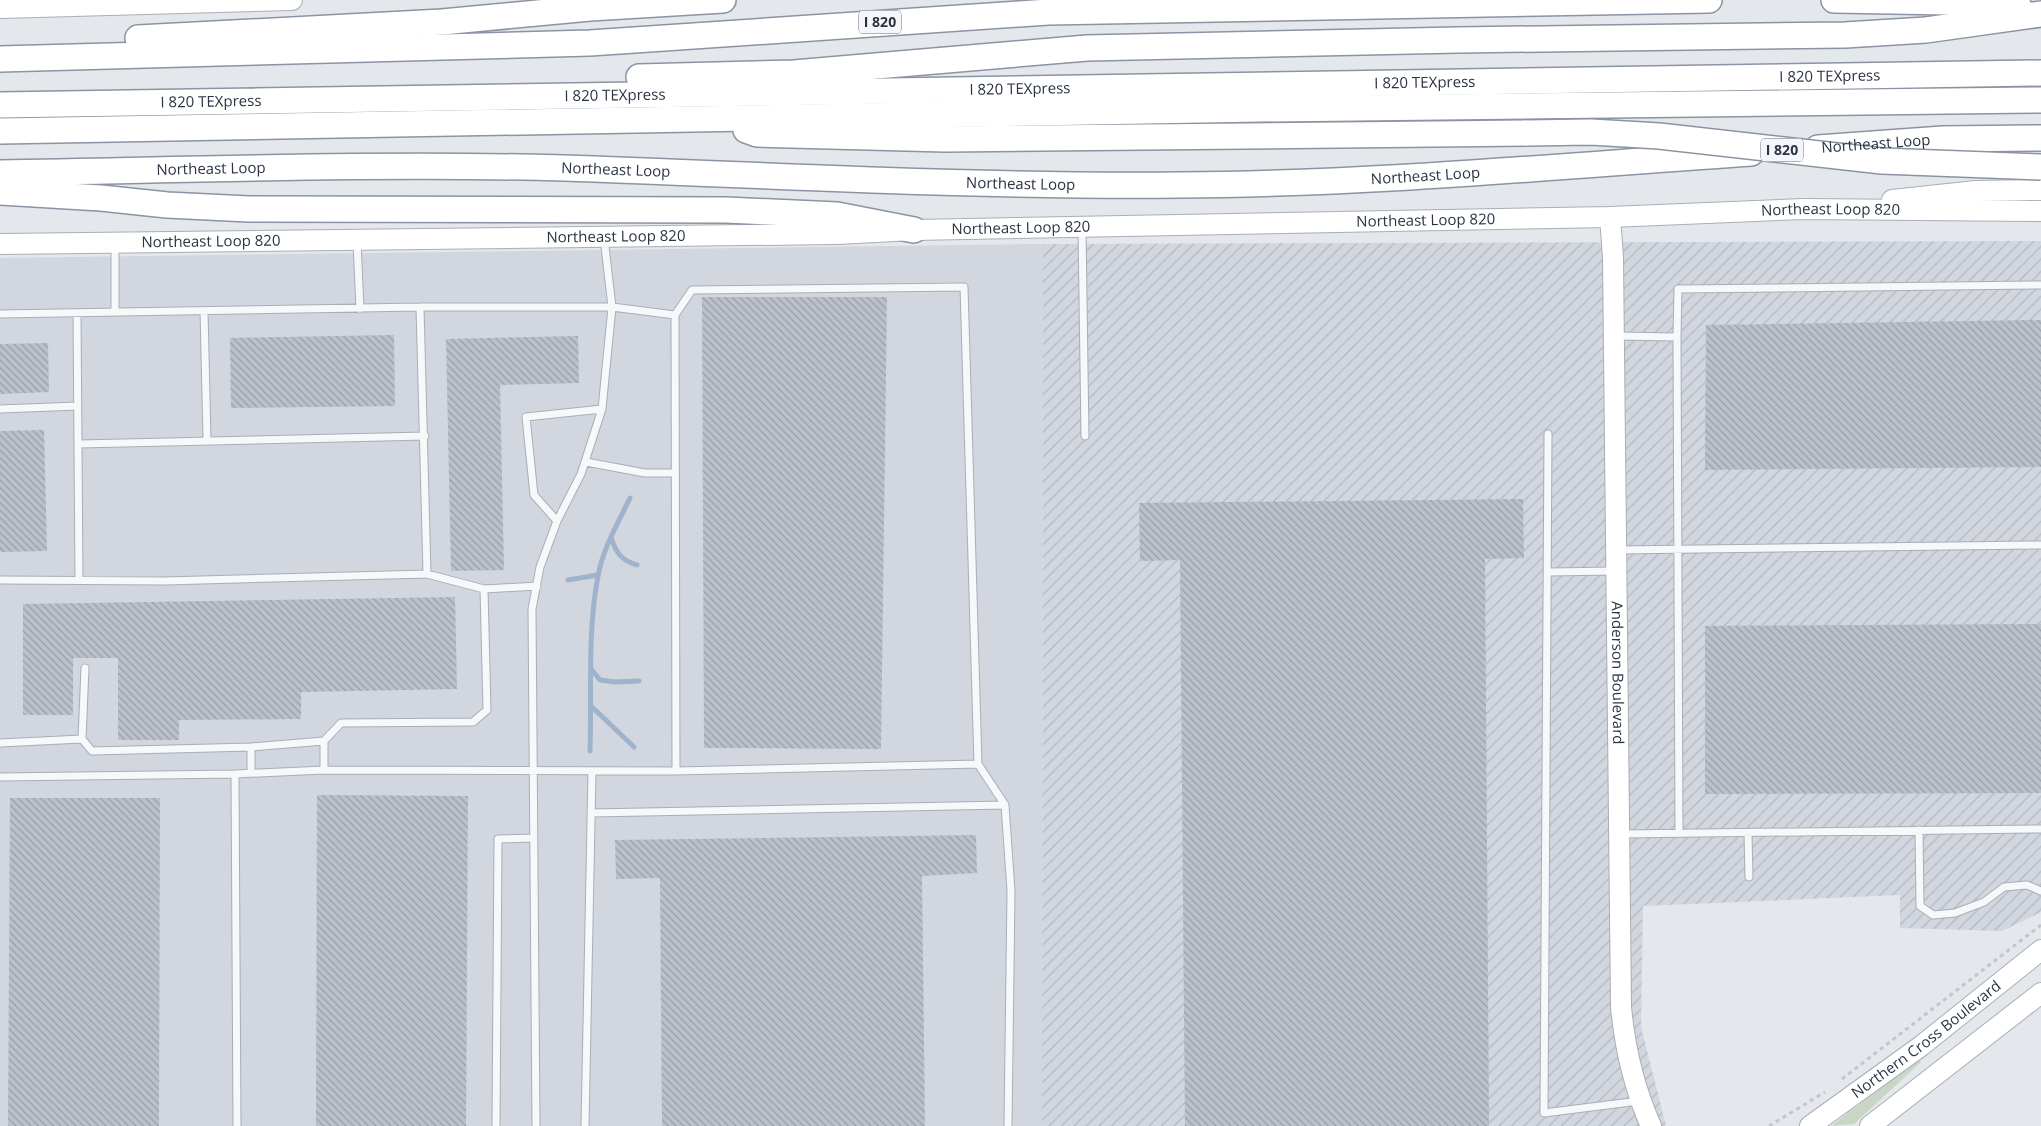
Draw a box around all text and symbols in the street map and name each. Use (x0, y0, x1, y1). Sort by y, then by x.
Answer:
road number: I 820 (859, 11, 901, 34)
street label: I 820 TEXpress (1779, 65, 1880, 86)
street label: I 820 TEXpress (1374, 71, 1476, 92)
street label: I 820 TEXpress (969, 77, 1071, 99)
street label: I 820 TEXpress (564, 84, 666, 105)
street label: I 820 TEXpress (160, 90, 262, 111)
street label: Northeast Loop (1821, 129, 1931, 157)
road number: I 820 (1761, 138, 1803, 162)
street label: Northeast Loop (156, 157, 266, 179)
street label: Northeast Loop (561, 157, 671, 181)
street label: Northeast Loop (1370, 162, 1481, 188)
street label: Northeast Loop (966, 172, 1075, 194)
street label: Northeast Loop 820 (1761, 198, 1900, 220)
street label: Northeast Loop 820 (1356, 208, 1495, 231)
street label: Northeast Loop 820 (951, 216, 1090, 238)
street label: Northeast Loop 820 (546, 225, 686, 246)
street label: Northeast Loop 820 (141, 230, 281, 251)
street label: Anderson Boulevard (1608, 601, 1629, 745)
street label: Northern Cross Boulevard (1847, 975, 2004, 1102)

